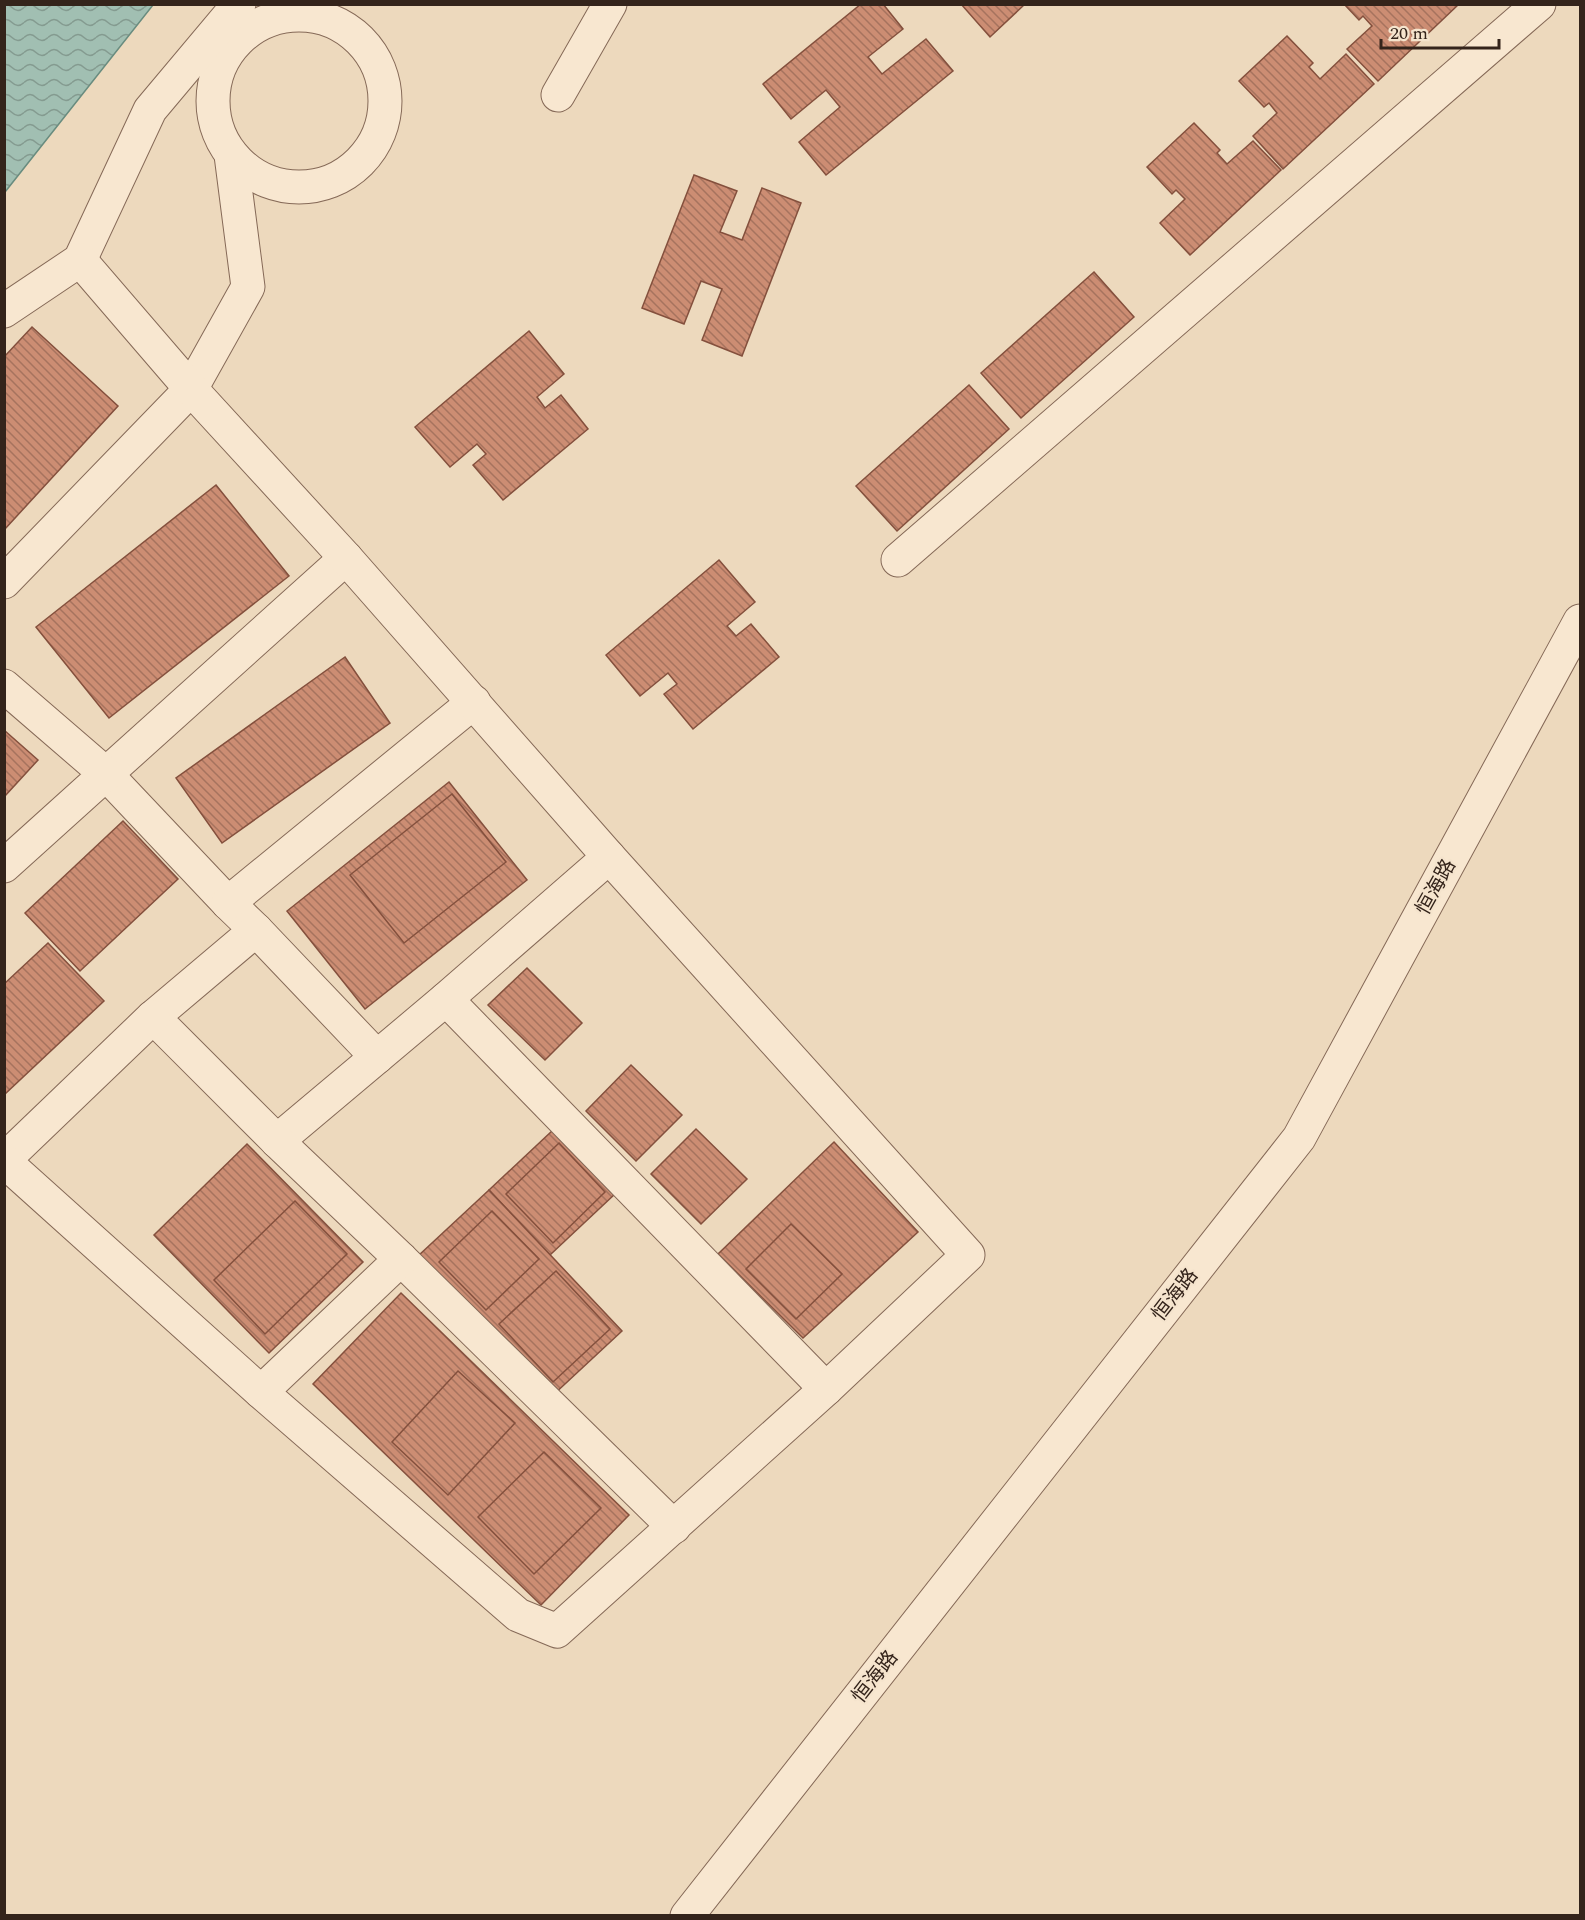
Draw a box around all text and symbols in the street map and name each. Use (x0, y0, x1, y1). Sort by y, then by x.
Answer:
scale bar (1381, 12, 1500, 50)
text: 20 m (1390, 20, 1428, 47)
street label: 恒海路 (1408, 853, 1464, 921)
street label: 恒海路 (1145, 1262, 1205, 1328)
street label: 恒海路 (845, 1644, 905, 1710)

